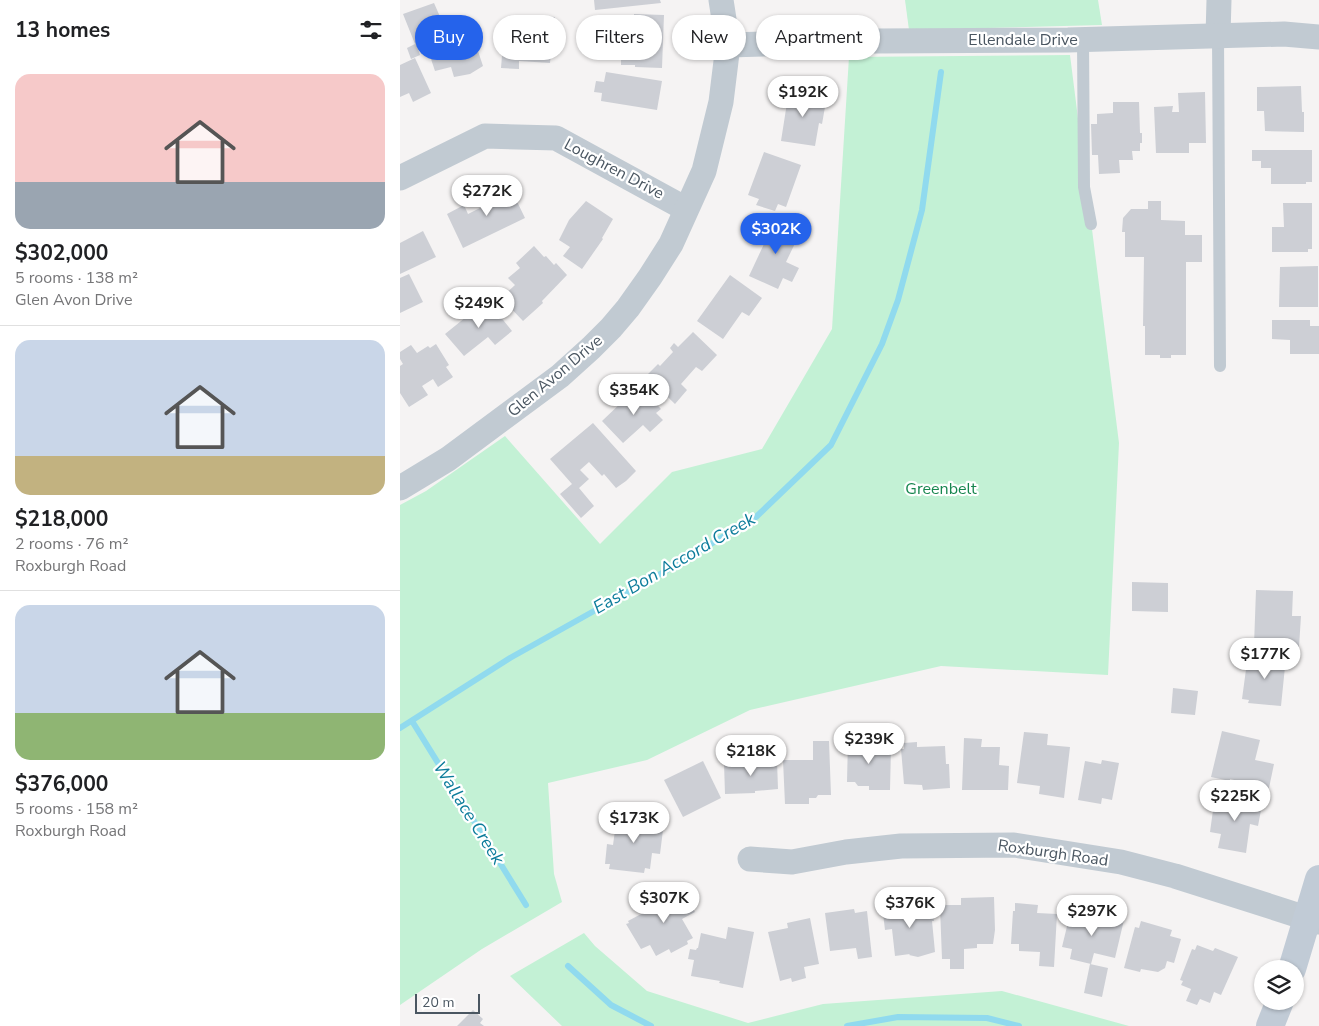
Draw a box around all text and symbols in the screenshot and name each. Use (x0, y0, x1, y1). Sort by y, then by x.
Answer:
chip: Buy (415, 15, 483, 60)
chip: Rent (493, 15, 566, 60)
chip: Filters (576, 15, 662, 60)
chip: New (672, 15, 746, 60)
chip: Apartment (756, 15, 880, 60)
text: 13 homes (15, 16, 110, 44)
icon: filters (357, 16, 385, 44)
street label: Ellendale Drive (968, 29, 1078, 51)
pin: $192K (768, 76, 838, 118)
text: $192K (778, 81, 828, 103)
icon: home (155, 107, 245, 197)
street label: Loughren Drive (560, 133, 668, 205)
pin: $272K (452, 174, 522, 217)
text: $272K (462, 180, 512, 202)
pin: $302K (741, 212, 811, 255)
text: $302K (751, 218, 801, 240)
text: $302,000 (15, 239, 108, 267)
text: 5 rooms · 138 m² (15, 267, 138, 289)
pin: $249K (444, 286, 514, 329)
text: Glen Avon Drive (15, 289, 132, 311)
text: $249K (454, 292, 504, 314)
street label: Glen Avon Drive (503, 330, 607, 422)
icon: home (155, 372, 245, 462)
pin: $354K (599, 374, 669, 416)
text: $354K (609, 379, 659, 401)
park label: Greenbelt (905, 478, 977, 500)
text: $218,000 (15, 505, 108, 533)
water label: East Bon Accord Creek (588, 506, 760, 619)
text: 2 rooms · 76 m² (15, 533, 128, 555)
text: Roxburgh Road (15, 555, 126, 577)
icon: home (155, 637, 245, 727)
pin: $177K (1230, 638, 1300, 680)
text: $177K (1240, 643, 1290, 665)
pin: $239K (834, 722, 904, 765)
text: $239K (844, 728, 894, 750)
pin: $218K (716, 734, 786, 777)
text: $218K (726, 740, 776, 762)
water label: Wallace Creek (428, 757, 511, 870)
text: $376,000 (15, 770, 108, 798)
pin: $225K (1200, 780, 1270, 822)
text: $225K (1210, 785, 1260, 807)
text: 5 rooms · 158 m² (15, 798, 138, 820)
pin: $173K (599, 802, 669, 844)
text: $173K (609, 807, 659, 829)
text: Roxburgh Road (15, 820, 126, 842)
street label: Roxburgh Road (996, 834, 1110, 872)
pin: $307K (629, 882, 699, 924)
pin: $376K (875, 886, 945, 929)
text: $307K (639, 887, 689, 909)
text: $376K (885, 892, 935, 914)
pin: $297K (1057, 894, 1127, 937)
text: $297K (1067, 900, 1117, 922)
map controls (1254, 960, 1304, 1010)
button: layers (1254, 960, 1304, 1010)
scale bar (415, 991, 480, 1014)
text: 20 m (422, 993, 454, 1012)

